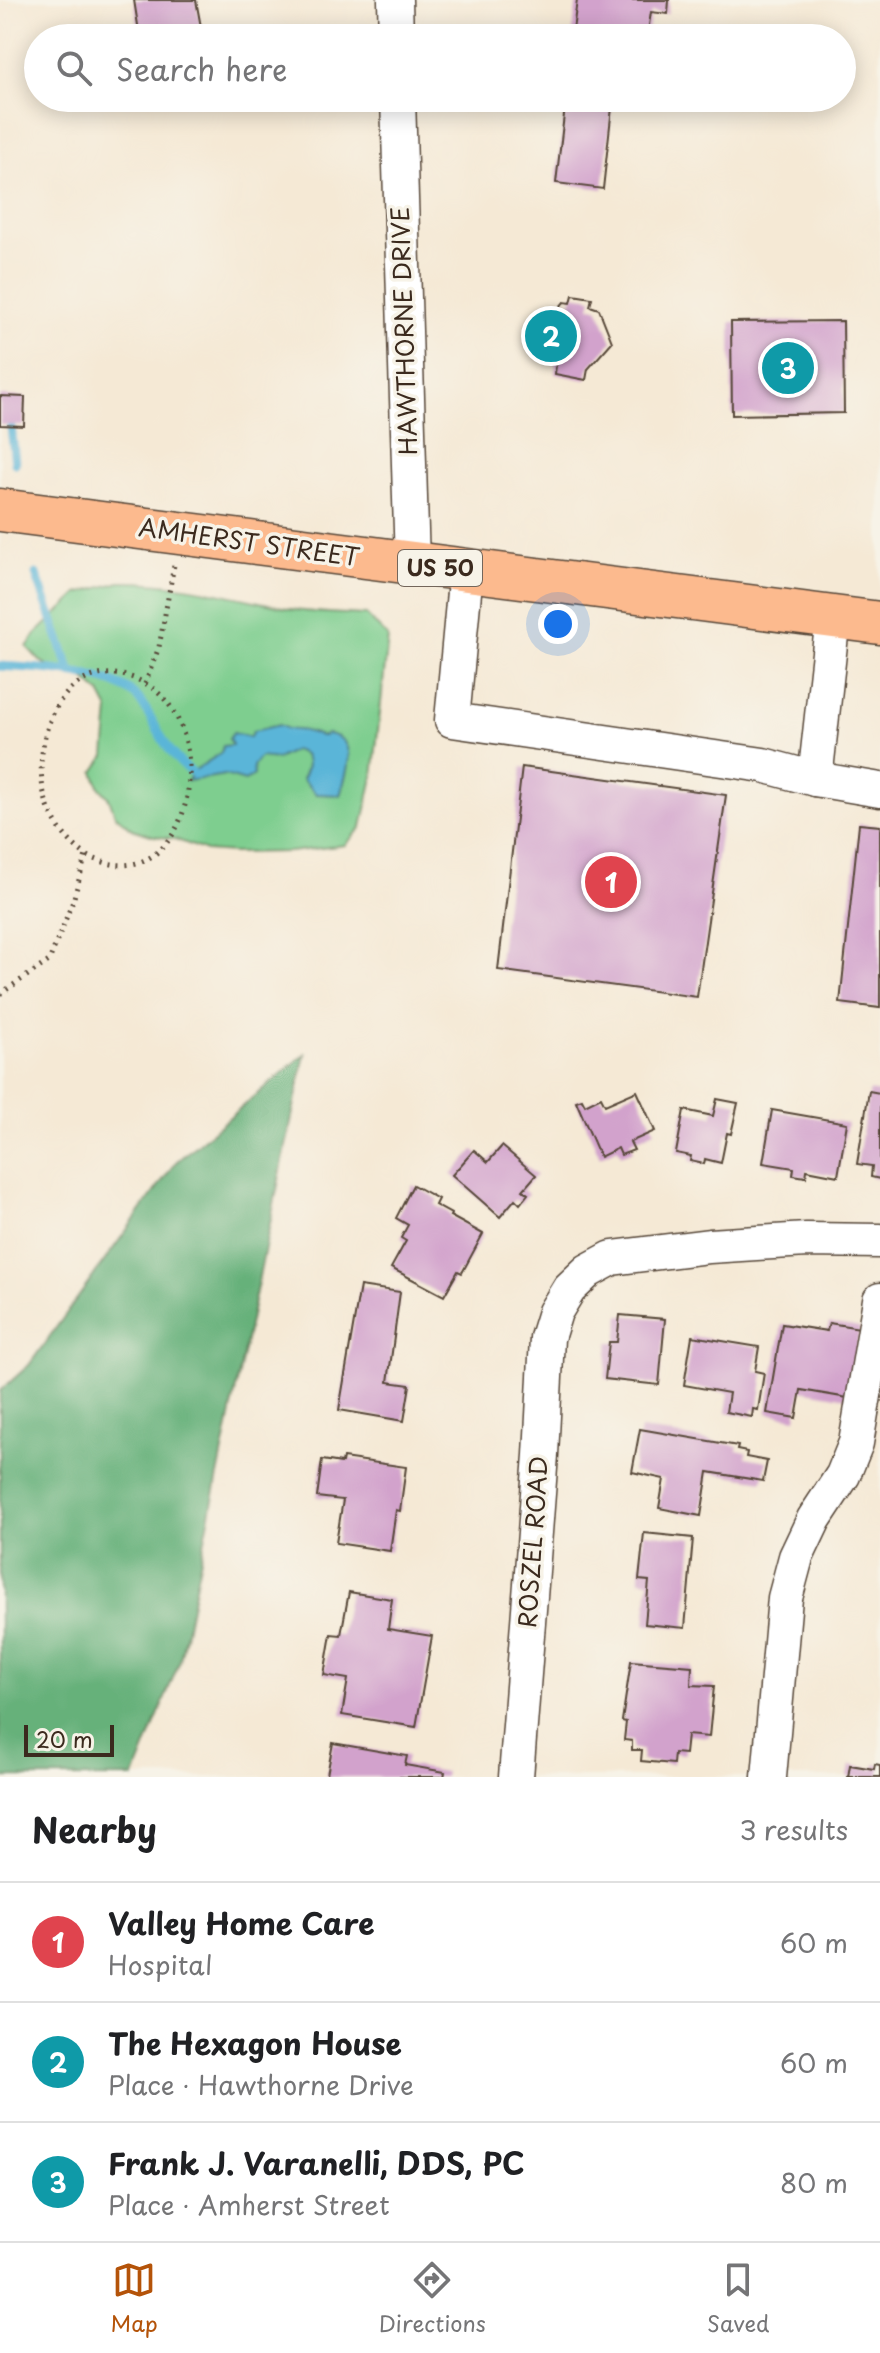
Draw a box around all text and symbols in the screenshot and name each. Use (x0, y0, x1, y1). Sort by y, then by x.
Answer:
search box (24, 24, 856, 112)
icon: search (52, 46, 96, 90)
text: Search here (116, 46, 288, 91)
street label: HAWTHORNE DRIVE (381, 206, 425, 456)
pin: 2 (525, 306, 577, 366)
pin: 3 (762, 338, 814, 398)
street label: AMHERST STREET (137, 508, 362, 574)
road number: US 50 (398, 550, 482, 586)
your location (538, 604, 578, 644)
pin: 1 (585, 852, 637, 912)
street label: ROSZEL ROAD (508, 1455, 556, 1629)
scale bar (24, 1721, 114, 1757)
text: 20 m (36, 1722, 93, 1755)
text: Nearby (32, 1803, 157, 1855)
text: 3 results (740, 1810, 848, 1849)
text: Valley Home Care (108, 1900, 375, 1945)
text: 1 (52, 1923, 64, 1962)
text: 60 m (780, 1923, 848, 1962)
text: Hospital (108, 1945, 212, 1984)
text: The Hexagon House (108, 2020, 402, 2065)
text: 2 (49, 2043, 67, 2082)
text: 60 m (780, 2043, 848, 2082)
text: Place · Hawthorne Drive (108, 2065, 414, 2104)
text: Frank J. Varanelli, DDS, PC (108, 2140, 524, 2185)
text: 3 (49, 2163, 67, 2202)
text: 80 m (780, 2163, 848, 2202)
text: Place · Amherst Street (108, 2185, 390, 2224)
tab: Map (111, 2258, 158, 2339)
tab: Directions (379, 2258, 486, 2339)
tab: Saved (707, 2258, 769, 2339)

